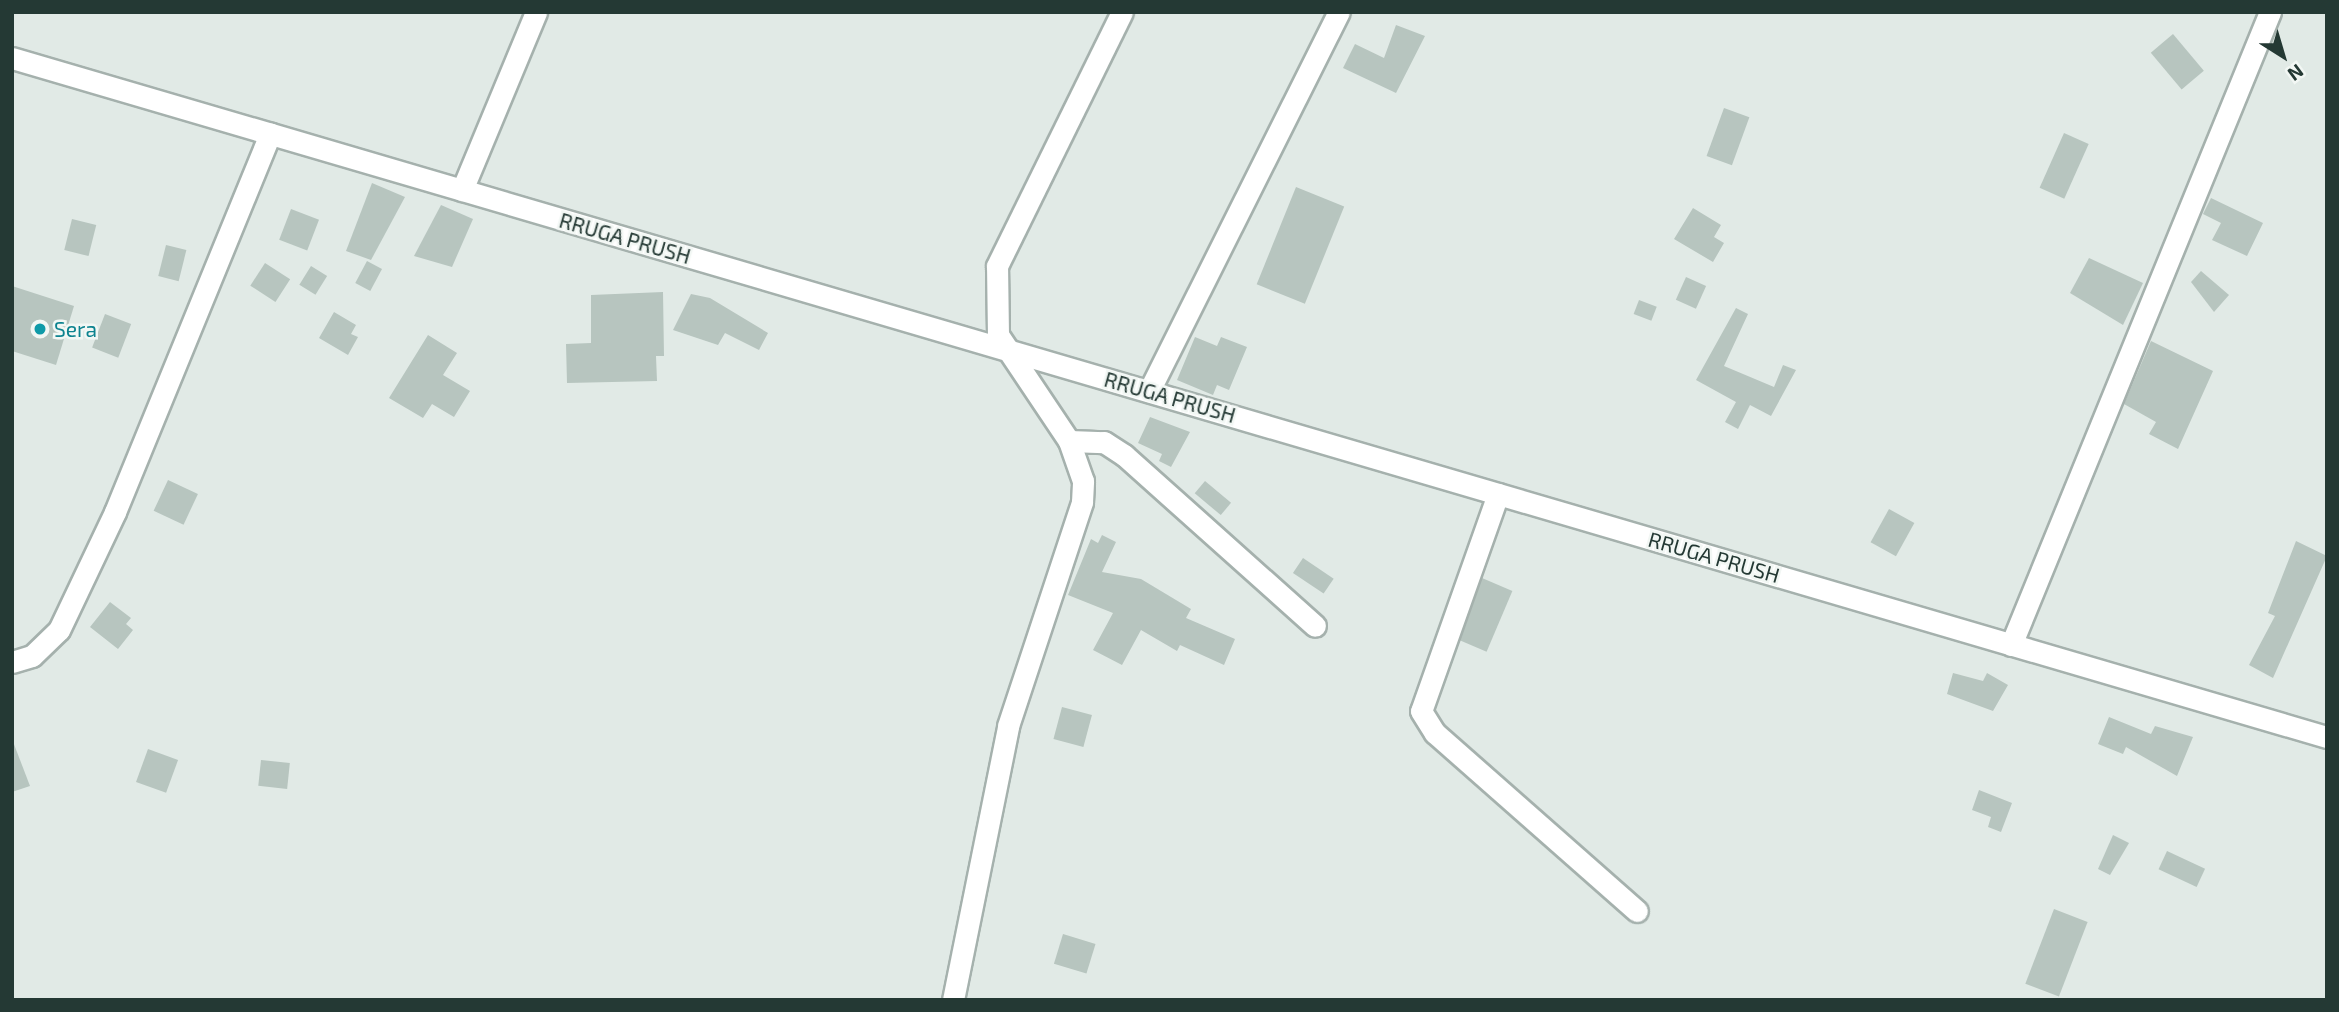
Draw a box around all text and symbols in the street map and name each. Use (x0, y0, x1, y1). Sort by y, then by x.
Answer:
north arrow (2248, 21, 2318, 91)
text: N (2284, 60, 2308, 86)
street label: RRUGA PRUSH (556, 207, 694, 269)
place label: Sera (54, 316, 97, 342)
marker: Sera (32, 321, 48, 337)
street label: RRUGA PRUSH (1101, 366, 1239, 428)
street label: RRUGA PRUSH (1645, 526, 1783, 588)

